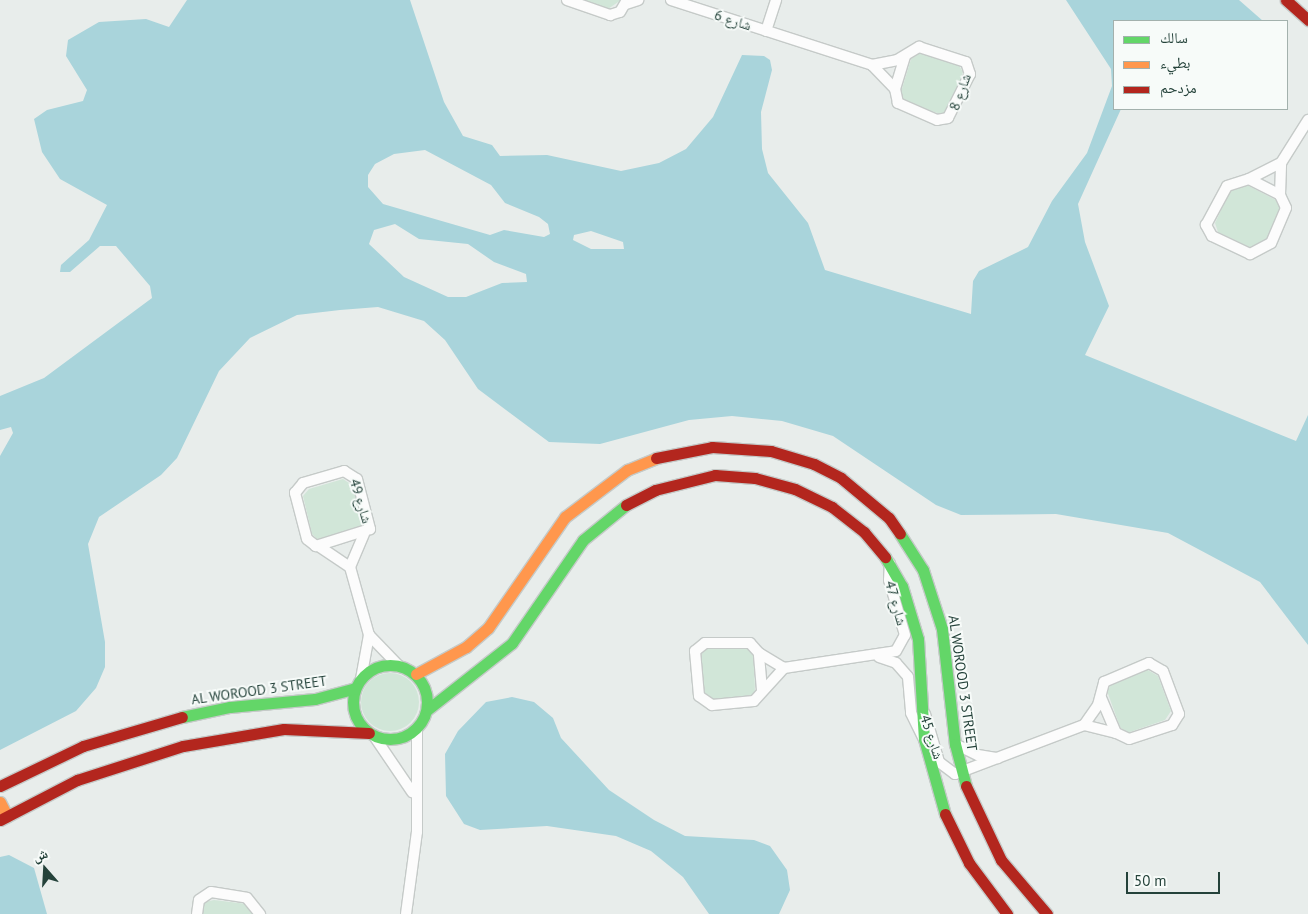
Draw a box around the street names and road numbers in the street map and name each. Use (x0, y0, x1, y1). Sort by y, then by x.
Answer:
street label: شارع 6 (712, 6, 754, 34)
street label: شارع 8 (946, 71, 974, 113)
street label: شارع 49 (346, 477, 376, 525)
street label: شارع 47 (882, 579, 910, 627)
street label: AL WOROOD 3 STREET (945, 614, 981, 752)
street label: AL WOROOD 3 STREET (190, 672, 328, 708)
street label: شارع 45 (917, 713, 947, 761)

